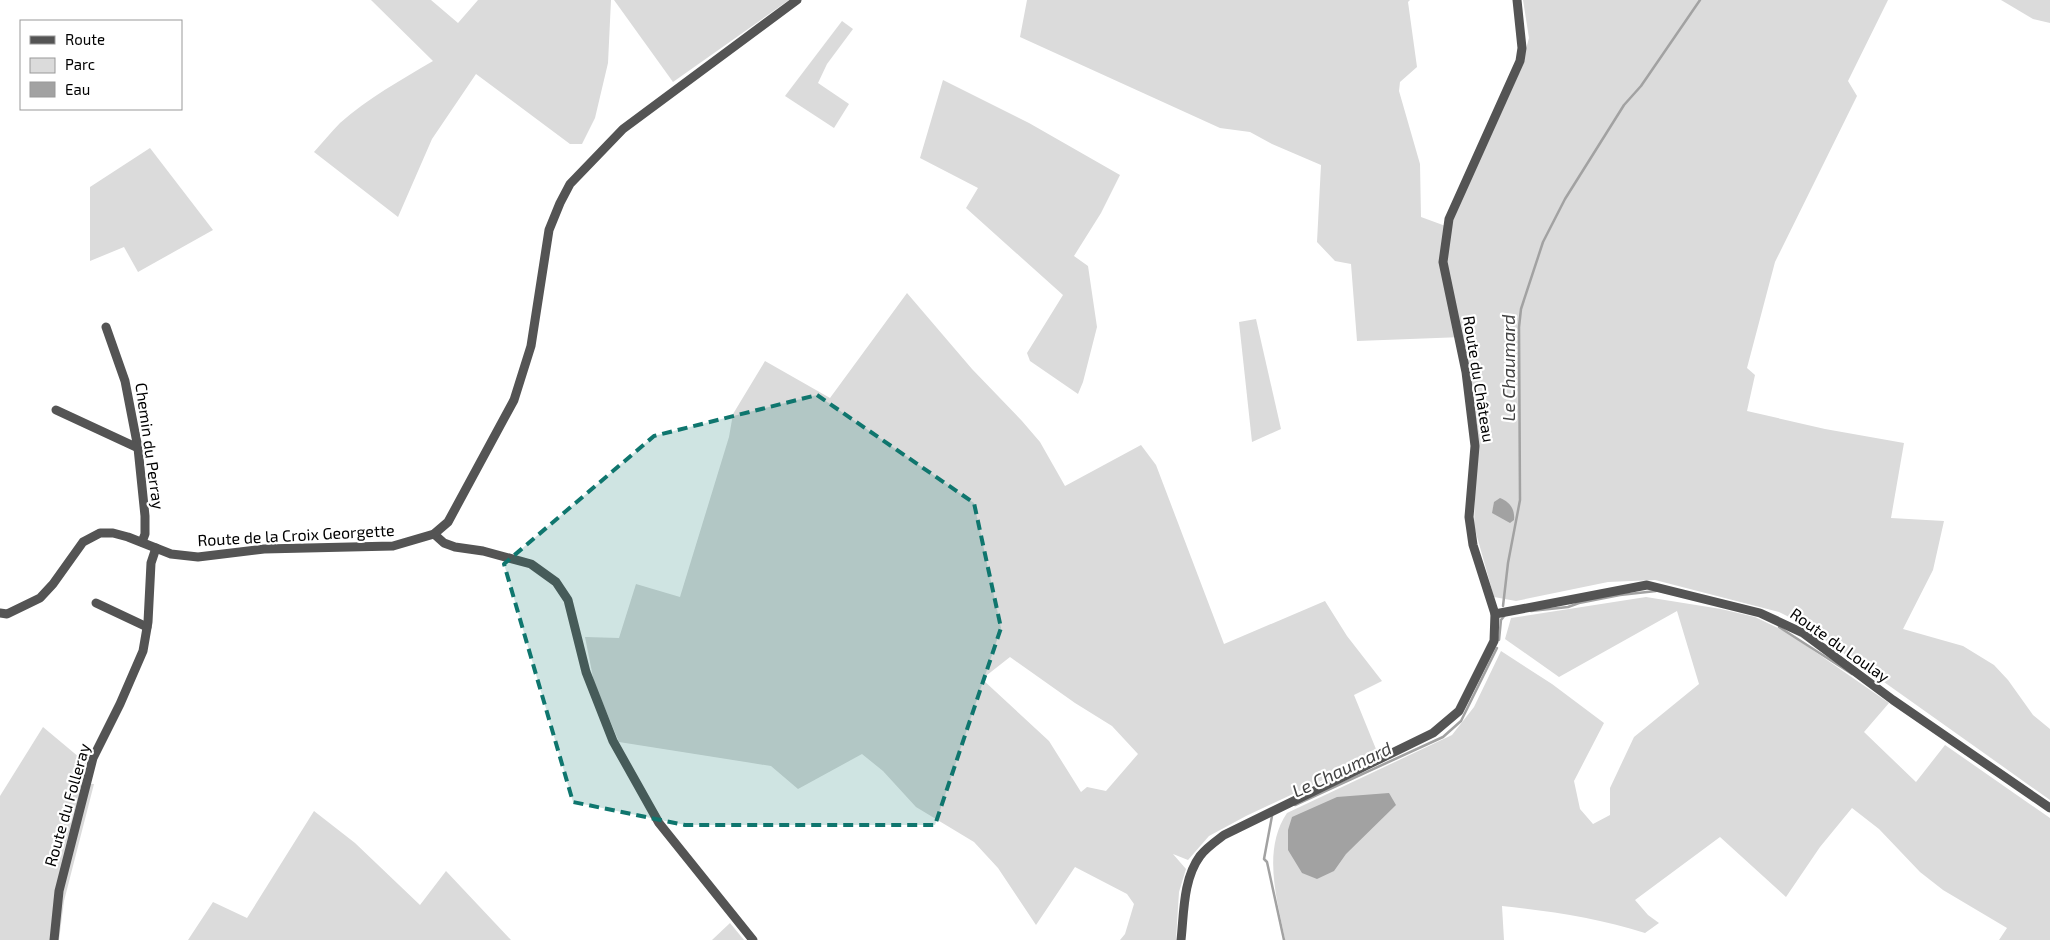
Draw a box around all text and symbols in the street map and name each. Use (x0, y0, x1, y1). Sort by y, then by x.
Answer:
legend (20, 20, 182, 110)
text: Route (65, 30, 105, 48)
text: Parc (65, 55, 95, 73)
text: Eau (65, 80, 90, 98)
street label: Route du Château (1460, 314, 1499, 444)
water label: Le Chaumard (1497, 314, 1519, 422)
street label: Chemin du Perray (132, 381, 169, 511)
street label: Route de la Croix Georgette (197, 520, 395, 549)
street label: Route du Loulay (1787, 603, 1894, 686)
water label: Le Chaumard (1288, 736, 1395, 802)
street label: Route du Folleray (40, 741, 93, 869)

